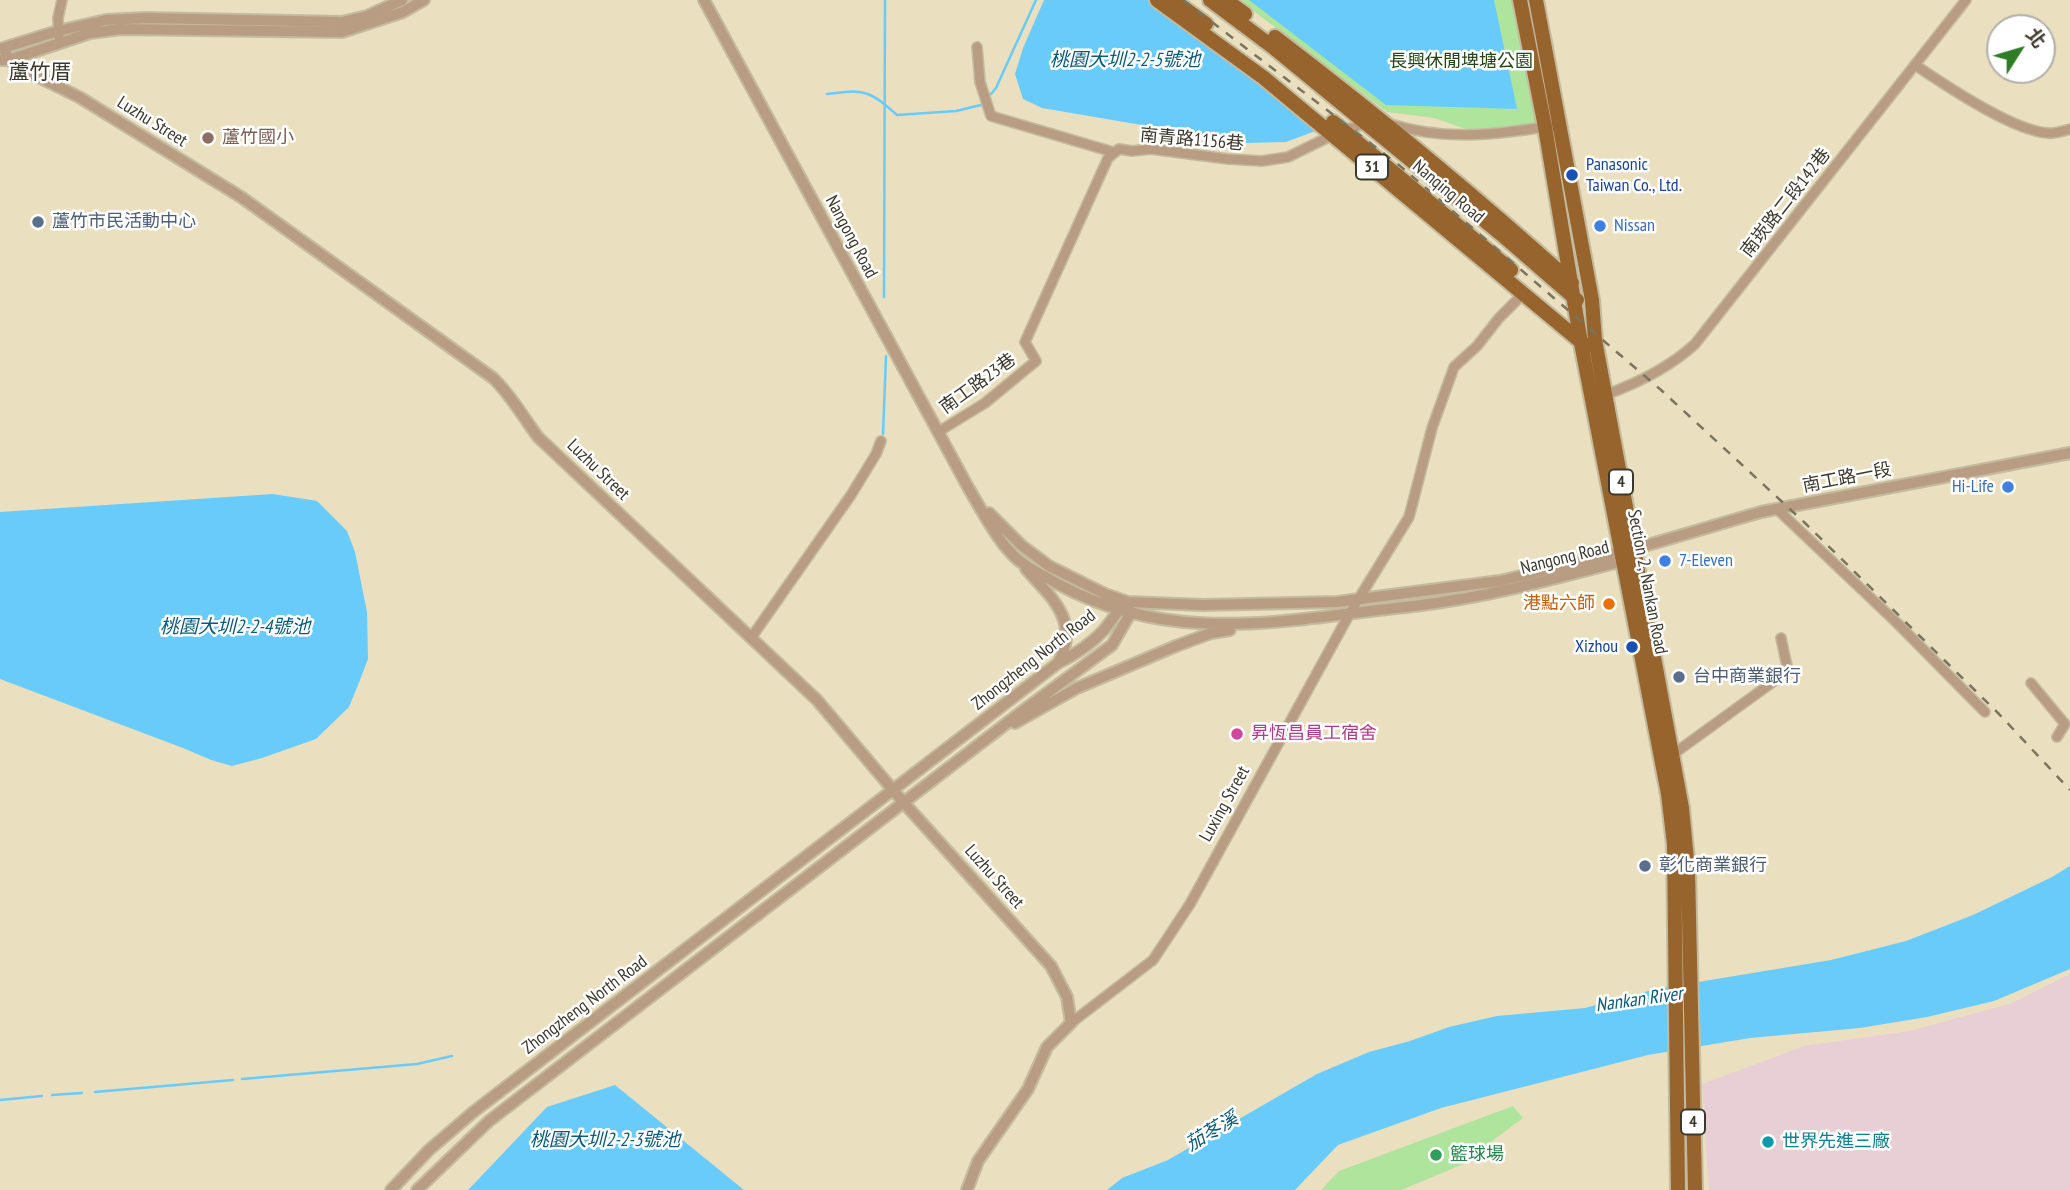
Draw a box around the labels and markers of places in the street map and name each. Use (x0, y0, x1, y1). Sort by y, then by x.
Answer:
place label: 蘆竹國小 (222, 127, 294, 149)
marker: 蘆竹國小 (200, 130, 216, 146)
place label: Panasonic Taiwan Co., Ltd. (1586, 154, 1682, 196)
marker: Panasonic Taiwan Co., Ltd. (1564, 167, 1580, 183)
place label: 蘆竹市民活動中心 (52, 211, 196, 233)
marker: 蘆竹市民活動中心 (30, 214, 46, 230)
place label: Nissan (1614, 215, 1655, 237)
marker: Nissan (1592, 218, 1608, 234)
place label: Hi-Life (1952, 476, 1994, 498)
marker: Hi-Life (2000, 479, 2016, 495)
place label: 7-Eleven (1679, 550, 1733, 572)
marker: 7-Eleven (1657, 553, 1673, 569)
place label: 港點六師 (1523, 593, 1595, 615)
marker: 港點六師 (1601, 596, 1617, 612)
place label: Xizhou (1575, 636, 1618, 658)
marker: Xizhou (1624, 639, 1640, 655)
place label: 台中商業銀行 (1693, 666, 1801, 688)
marker: 台中商業銀行 (1671, 669, 1687, 685)
place label: 昇恆昌員工宿舍 (1251, 723, 1377, 745)
marker: 昇恆昌員工宿舍 (1229, 726, 1245, 742)
place label: 彰化商業銀行 (1659, 855, 1767, 877)
marker: 彰化商業銀行 (1637, 858, 1653, 874)
place label: 世界先進三廠 (1782, 1131, 1890, 1153)
marker: 世界先進三廠 (1760, 1134, 1776, 1150)
place label: 籃球場 (1450, 1144, 1504, 1166)
marker: 籃球場 (1428, 1147, 1444, 1163)

